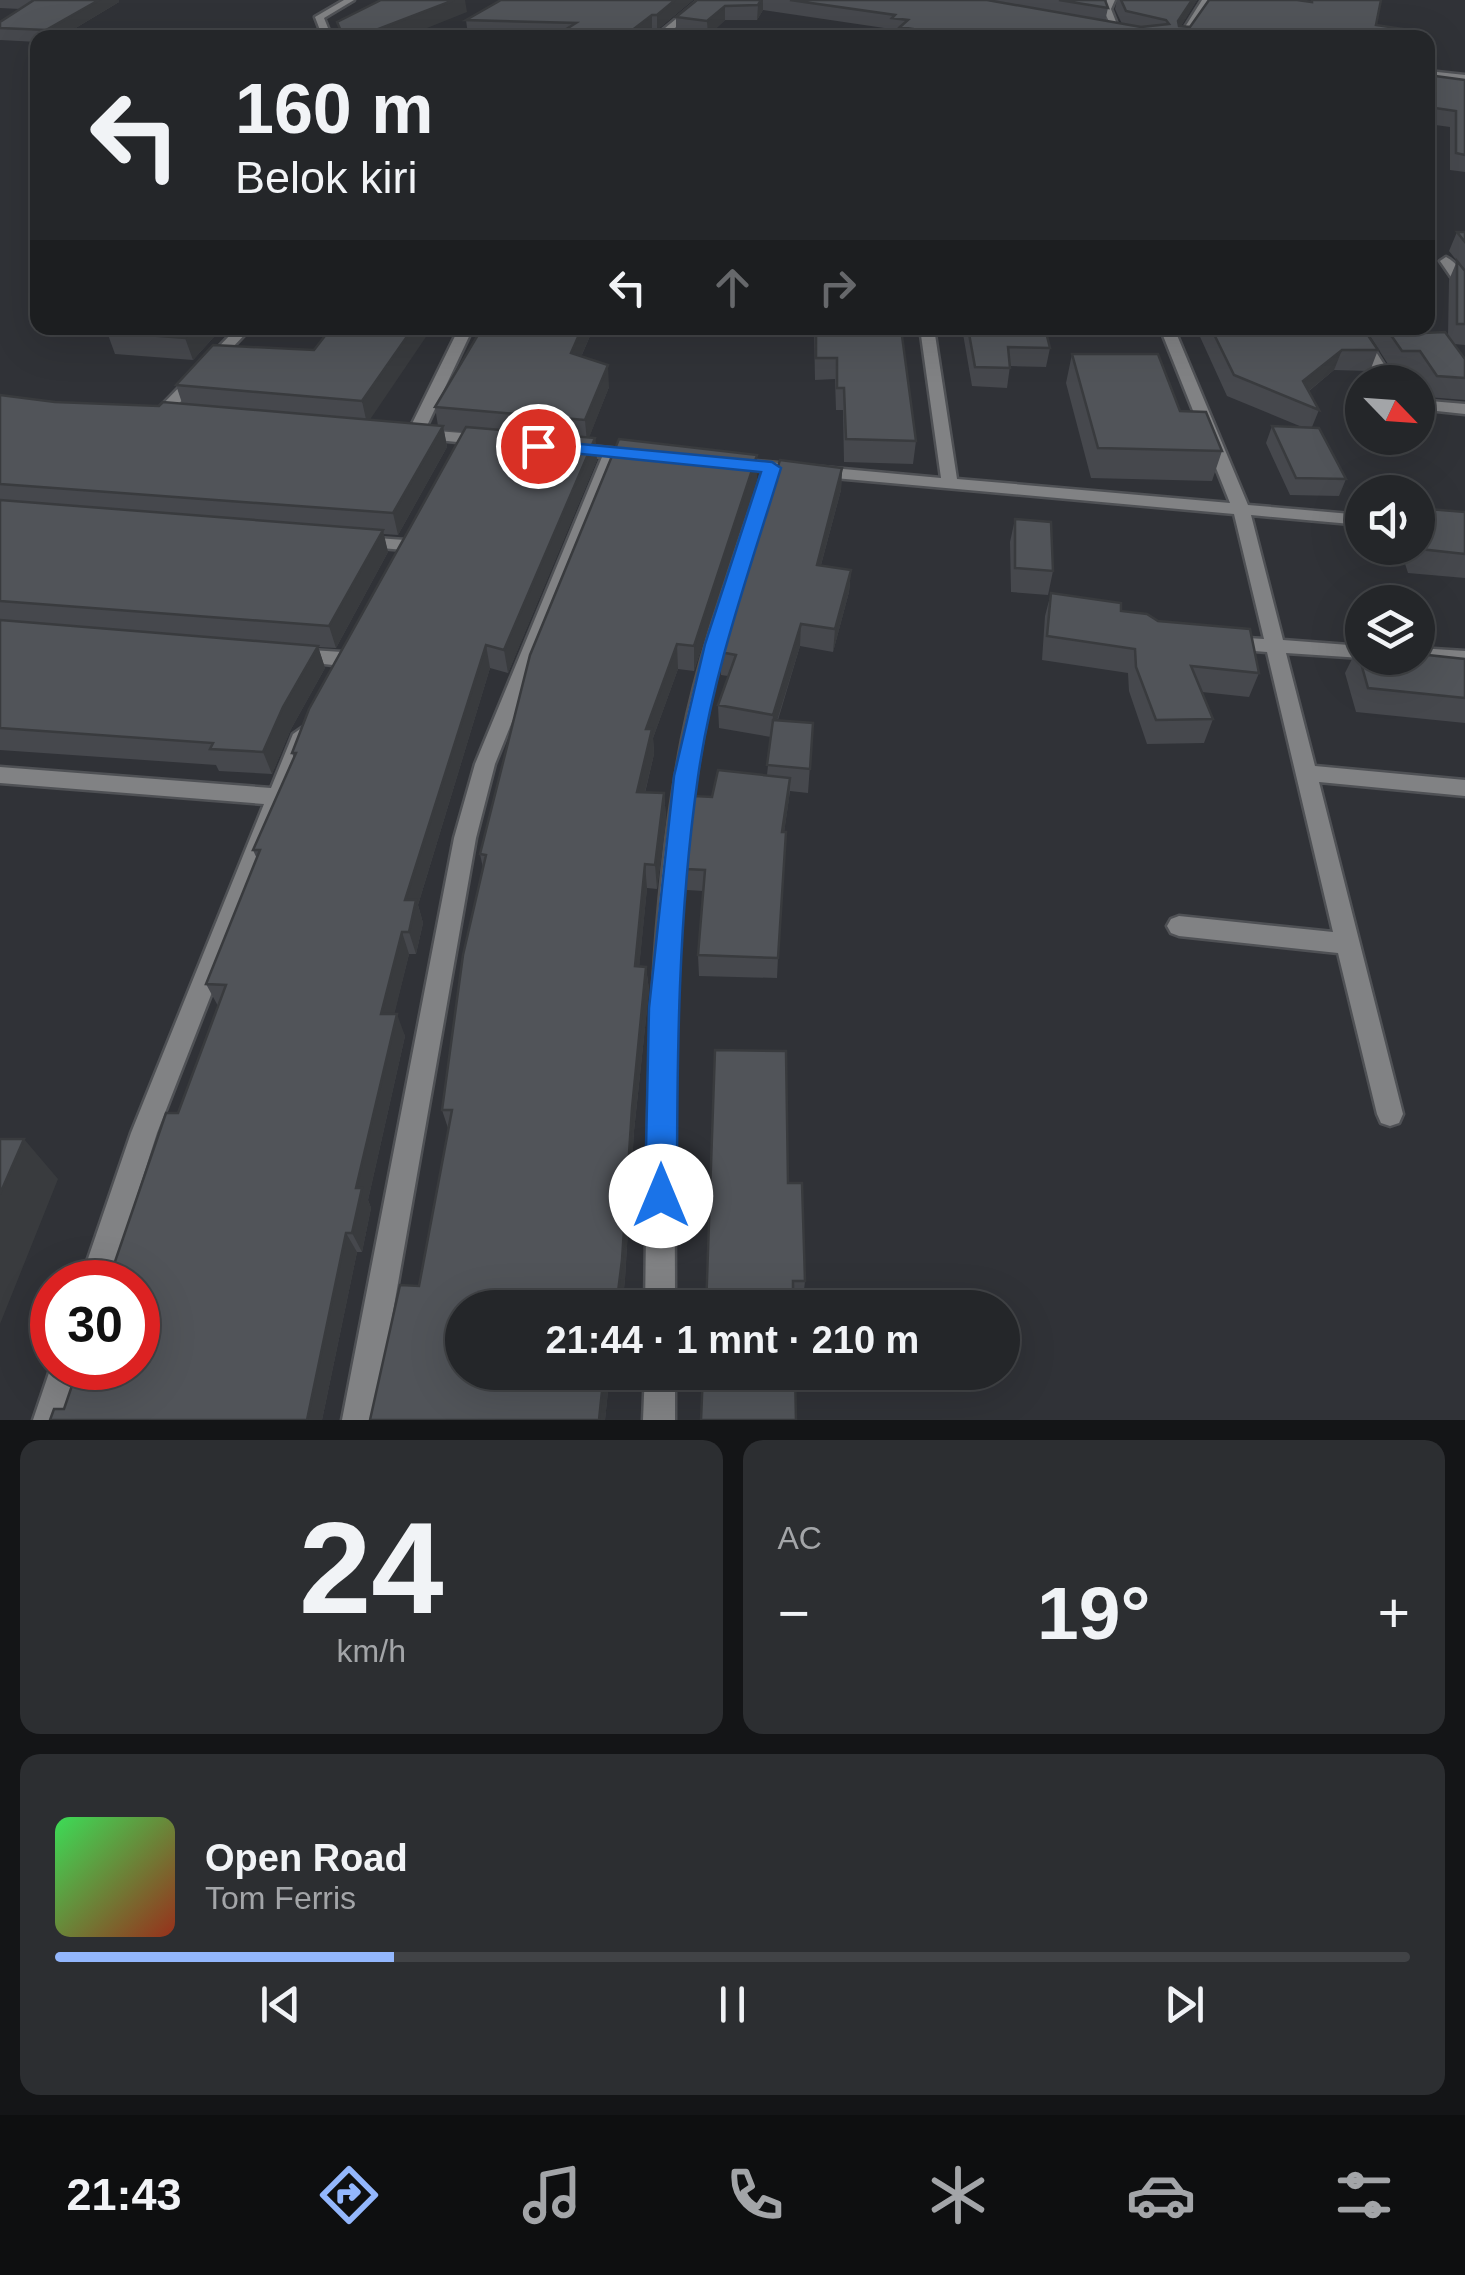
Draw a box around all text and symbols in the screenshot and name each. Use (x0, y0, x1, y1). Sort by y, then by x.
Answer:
icon: left (70, 70, 200, 200)
text: 160 m (235, 70, 433, 148)
text: Belok kiri (235, 152, 418, 203)
icon: left (600, 260, 655, 315)
icon: ahead (705, 260, 760, 315)
icon: right (810, 260, 865, 315)
north arrow (1345, 365, 1435, 455)
map controls (1345, 365, 1435, 675)
pin (496, 404, 581, 489)
icon: arrive (511, 419, 566, 474)
button: sound (1345, 475, 1435, 565)
button: layers (1345, 585, 1435, 675)
position arrow (609, 1144, 713, 1248)
speed limit sign: 30 (30, 1260, 160, 1390)
text: 21:44 · 1 mnt · 210 m (546, 1319, 919, 1361)
text: 24 (299, 1495, 444, 1641)
text: AC (778, 1520, 822, 1556)
text: 19° (1037, 1571, 1150, 1655)
text: − (778, 1582, 810, 1644)
text: + (1378, 1582, 1410, 1644)
text: km/h (337, 1633, 406, 1669)
text: Open Road (205, 1837, 408, 1879)
text: Tom Ferris (205, 1880, 356, 1916)
icon: previous (253, 1977, 308, 2032)
icon: pause (705, 1977, 760, 2032)
icon: next (1157, 1977, 1212, 2032)
icon: directions (314, 2160, 384, 2230)
icon: music (517, 2160, 587, 2230)
icon: phone (720, 2160, 790, 2230)
icon: climate (923, 2160, 993, 2230)
icon: car (1126, 2160, 1196, 2230)
icon: filters (1329, 2160, 1399, 2230)
text: 21:43 (66, 2169, 182, 2220)

